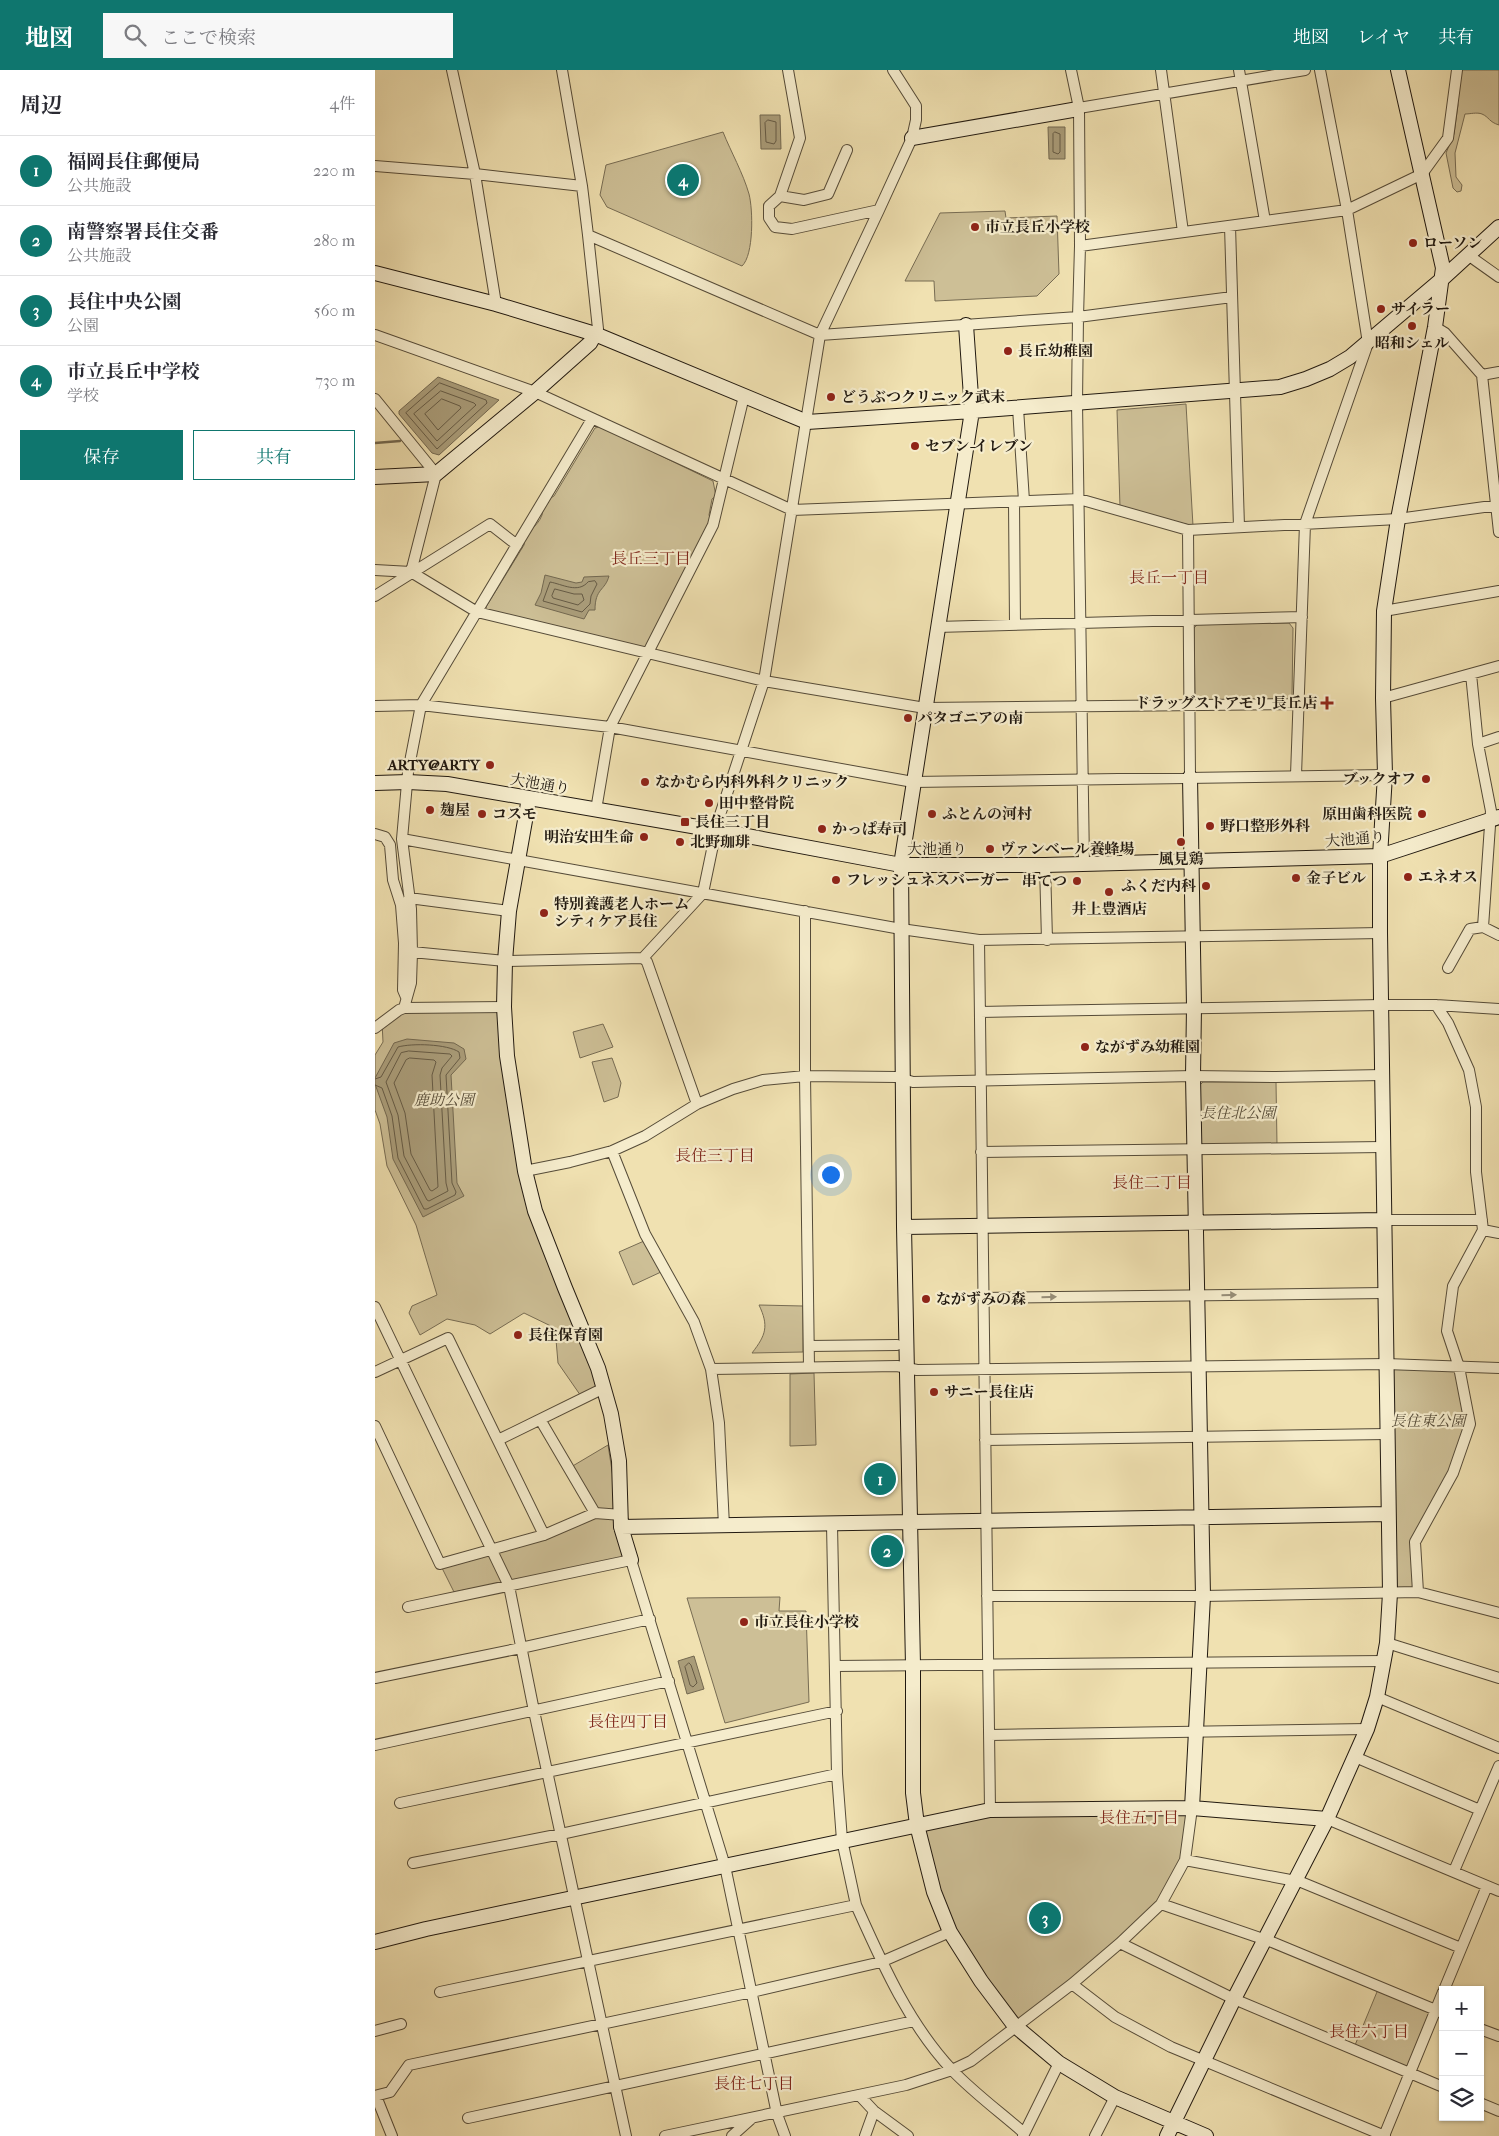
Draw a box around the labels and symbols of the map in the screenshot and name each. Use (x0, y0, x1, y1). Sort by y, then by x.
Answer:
pin: 4 (667, 161, 699, 199)
place label: 市立長丘小学校 (985, 218, 1090, 236)
marker: 市立長丘小学校 (969, 221, 981, 233)
place label: ローソン (1423, 234, 1482, 252)
marker: ローソン (1407, 237, 1419, 249)
place label: サイラー (1391, 300, 1450, 318)
marker: サイラー (1375, 303, 1387, 315)
marker: 昭和シェル (1406, 320, 1418, 332)
place label: 昭和シェル (1375, 334, 1449, 352)
place label: 長丘幼稚園 (1018, 342, 1093, 360)
marker: 長丘幼稚園 (1002, 345, 1014, 357)
place label: どうぶつクリニック武末 (841, 388, 1005, 406)
marker: どうぶつクリニック武末 (825, 391, 837, 403)
place label: セブン-イレブン (925, 437, 1033, 455)
marker: セブン-イレブン (909, 440, 921, 452)
district label: 長丘三丁目 (611, 549, 691, 568)
district label: 長丘一丁目 (1129, 568, 1209, 587)
place label: ドラッグストアモリ 長丘店 (1135, 694, 1317, 712)
marker: ドラッグストアモリ 長丘店 (1321, 697, 1333, 709)
place label: パタゴニアの南 (918, 709, 1023, 727)
marker: パタゴニアの南 (902, 712, 914, 724)
place label: ARTY@ARTY (387, 756, 481, 774)
marker: ARTY@ARTY (484, 759, 496, 771)
street label: 大池通り (509, 770, 571, 798)
place label: ブックオフ (1342, 770, 1416, 788)
place label: なかむら内科外科クリニック (655, 773, 849, 791)
marker: ブックオフ (1420, 773, 1432, 785)
marker: なかむら内科外科クリニック (639, 776, 651, 788)
place label: 田中整骨院 (719, 794, 794, 812)
marker: 田中整骨院 (703, 797, 715, 809)
place label: 麹屋 (440, 801, 470, 819)
marker: 麹屋 (424, 804, 436, 816)
place label: コスモ (492, 805, 537, 823)
place label: ふとんの河村 (942, 805, 1032, 823)
place label: 原田歯科医院 (1322, 805, 1412, 823)
marker: コスモ (476, 808, 488, 820)
marker: ふとんの河村 (926, 808, 938, 820)
marker: 原田歯科医院 (1416, 808, 1428, 820)
place label: 長住三丁目 (695, 813, 770, 831)
marker: 長住三丁目 (679, 816, 691, 828)
place label: 野口整形外科 (1220, 817, 1310, 835)
place label: かっぱ寿司 (832, 820, 907, 838)
marker: 野口整形外科 (1204, 820, 1216, 832)
marker: かっぱ寿司 (816, 823, 828, 835)
street label: 大池通り (1324, 827, 1386, 851)
place label: 明治安田生命 (544, 828, 634, 846)
marker: 明治安田生命 (638, 831, 650, 843)
place label: 北野珈琲 (690, 833, 750, 851)
marker: 北野珈琲 (674, 836, 686, 848)
marker: 風見鶏 (1175, 836, 1187, 848)
street label: 大池通り (907, 840, 967, 858)
place label: ヴァンベール養蜂場 (1000, 840, 1135, 858)
marker: ヴァンベール養蜂場 (984, 843, 996, 855)
place label: 風見鶏 (1158, 850, 1204, 868)
place label: エネオス (1418, 868, 1478, 886)
place label: 金子ビル (1306, 869, 1366, 887)
place label: フレッシュネスバーガー (846, 871, 1010, 889)
marker: エネオス (1402, 871, 1414, 883)
place label: 串てつ (1022, 872, 1067, 890)
marker: 金子ビル (1290, 872, 1302, 884)
marker: フレッシュネスバーガー (830, 874, 842, 886)
marker: 串てつ (1071, 875, 1083, 887)
place label: ふくだ内科 (1121, 877, 1196, 895)
marker: ふくだ内科 (1200, 880, 1212, 892)
marker: 井上豊酒店 (1103, 886, 1115, 898)
place label: 特別養護老人ホーム シティケア長住 (554, 895, 689, 930)
place label: 井上豊酒店 (1071, 900, 1147, 918)
marker: 特別養護老人ホーム シティケア長住 (538, 907, 550, 919)
place label: ながずみ幼稚園 (1095, 1038, 1200, 1056)
marker: ながずみ幼稚園 (1079, 1041, 1091, 1053)
park label: 鹿助公園 (414, 1091, 477, 1109)
park label: 長住北公園 (1200, 1104, 1278, 1122)
district label: 長住三丁目 (675, 1146, 755, 1165)
your location (818, 1162, 844, 1188)
district label: 長住二丁目 (1112, 1173, 1192, 1192)
place label: ながずみの森 (936, 1290, 1026, 1308)
one-way arrow (1221, 1291, 1237, 1299)
marker: ながずみの森 (920, 1293, 932, 1305)
one-way arrow (1041, 1293, 1057, 1301)
place label: 長住保育園 (528, 1326, 603, 1344)
marker: 長住保育園 (512, 1329, 524, 1341)
place label: サニー長住店 (944, 1383, 1033, 1401)
marker: サニー長住店 (928, 1386, 940, 1398)
park label: 長住東公園 (1390, 1412, 1468, 1430)
pin: 1 (864, 1460, 896, 1498)
pin: 2 (871, 1532, 903, 1570)
place label: 市立長住小学校 (754, 1613, 859, 1631)
marker: 市立長住小学校 (738, 1616, 750, 1628)
district label: 長住四丁目 (588, 1712, 668, 1731)
district label: 長住五丁目 (1099, 1808, 1179, 1827)
pin: 3 (1029, 1899, 1061, 1937)
district label: 長住六丁目 (1329, 2022, 1409, 2041)
district label: 長住七丁目 (714, 2074, 794, 2093)

